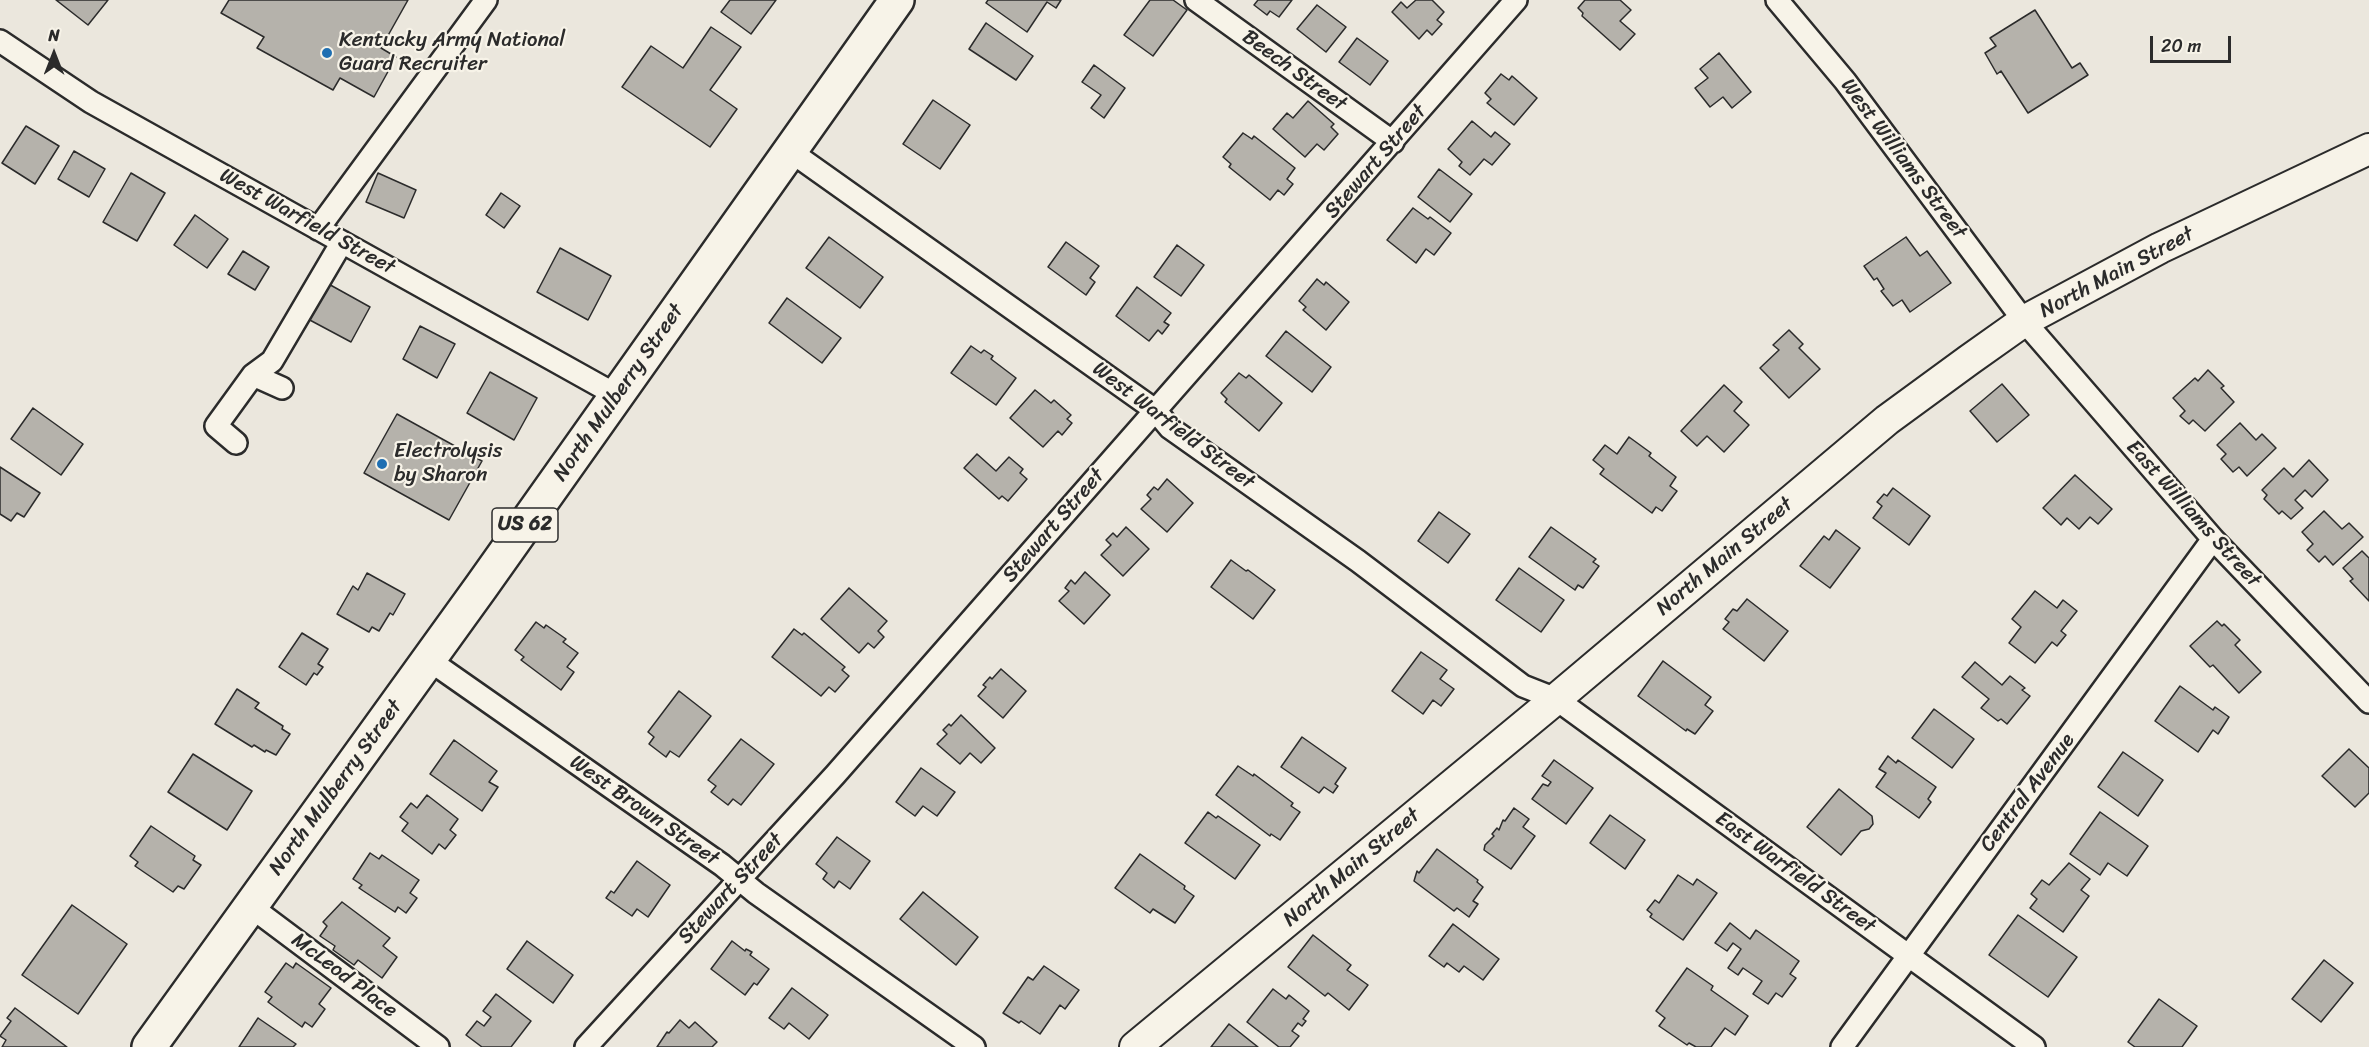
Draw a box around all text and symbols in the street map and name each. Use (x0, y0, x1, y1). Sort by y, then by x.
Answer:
text: N (48, 21, 60, 50)
north arrow (24, 24, 84, 84)
scale bar (2153, 24, 2234, 62)
street label: Beech Street (1237, 25, 1351, 117)
place label: Kentucky Army National Guard Recruiter (339, 28, 565, 78)
text: 20 m (2161, 30, 2201, 62)
marker: Kentucky Army National Guard Recruiter (320, 46, 334, 60)
street label: West Williams Street (1835, 74, 1971, 244)
street label: Stewart Street (1320, 100, 1432, 224)
street label: West Warfield Street (215, 163, 399, 281)
street label: North Main Street (2036, 222, 2198, 324)
street label: North Mulberry Street (548, 300, 690, 486)
street label: West Warfield Street (1087, 357, 1259, 495)
street label: East Williams Street (2120, 435, 2266, 593)
place label: Electrolysis by Sharon (394, 439, 503, 489)
marker: Electrolysis by Sharon (375, 457, 389, 471)
street label: Stewart Street (998, 464, 1110, 588)
street label: North Main Street (1651, 492, 1799, 622)
road number: US 62 (492, 508, 558, 542)
street label: North Mulberry Street (264, 695, 408, 881)
street label: Central Avenue (1975, 729, 2081, 857)
street label: West Brown Street (565, 750, 723, 872)
street label: North Main Street (1278, 803, 1426, 933)
street label: East Warfield Street (1710, 806, 1880, 940)
street label: Stewart Street (673, 828, 789, 950)
street label: McLeod Place (286, 928, 402, 1024)

